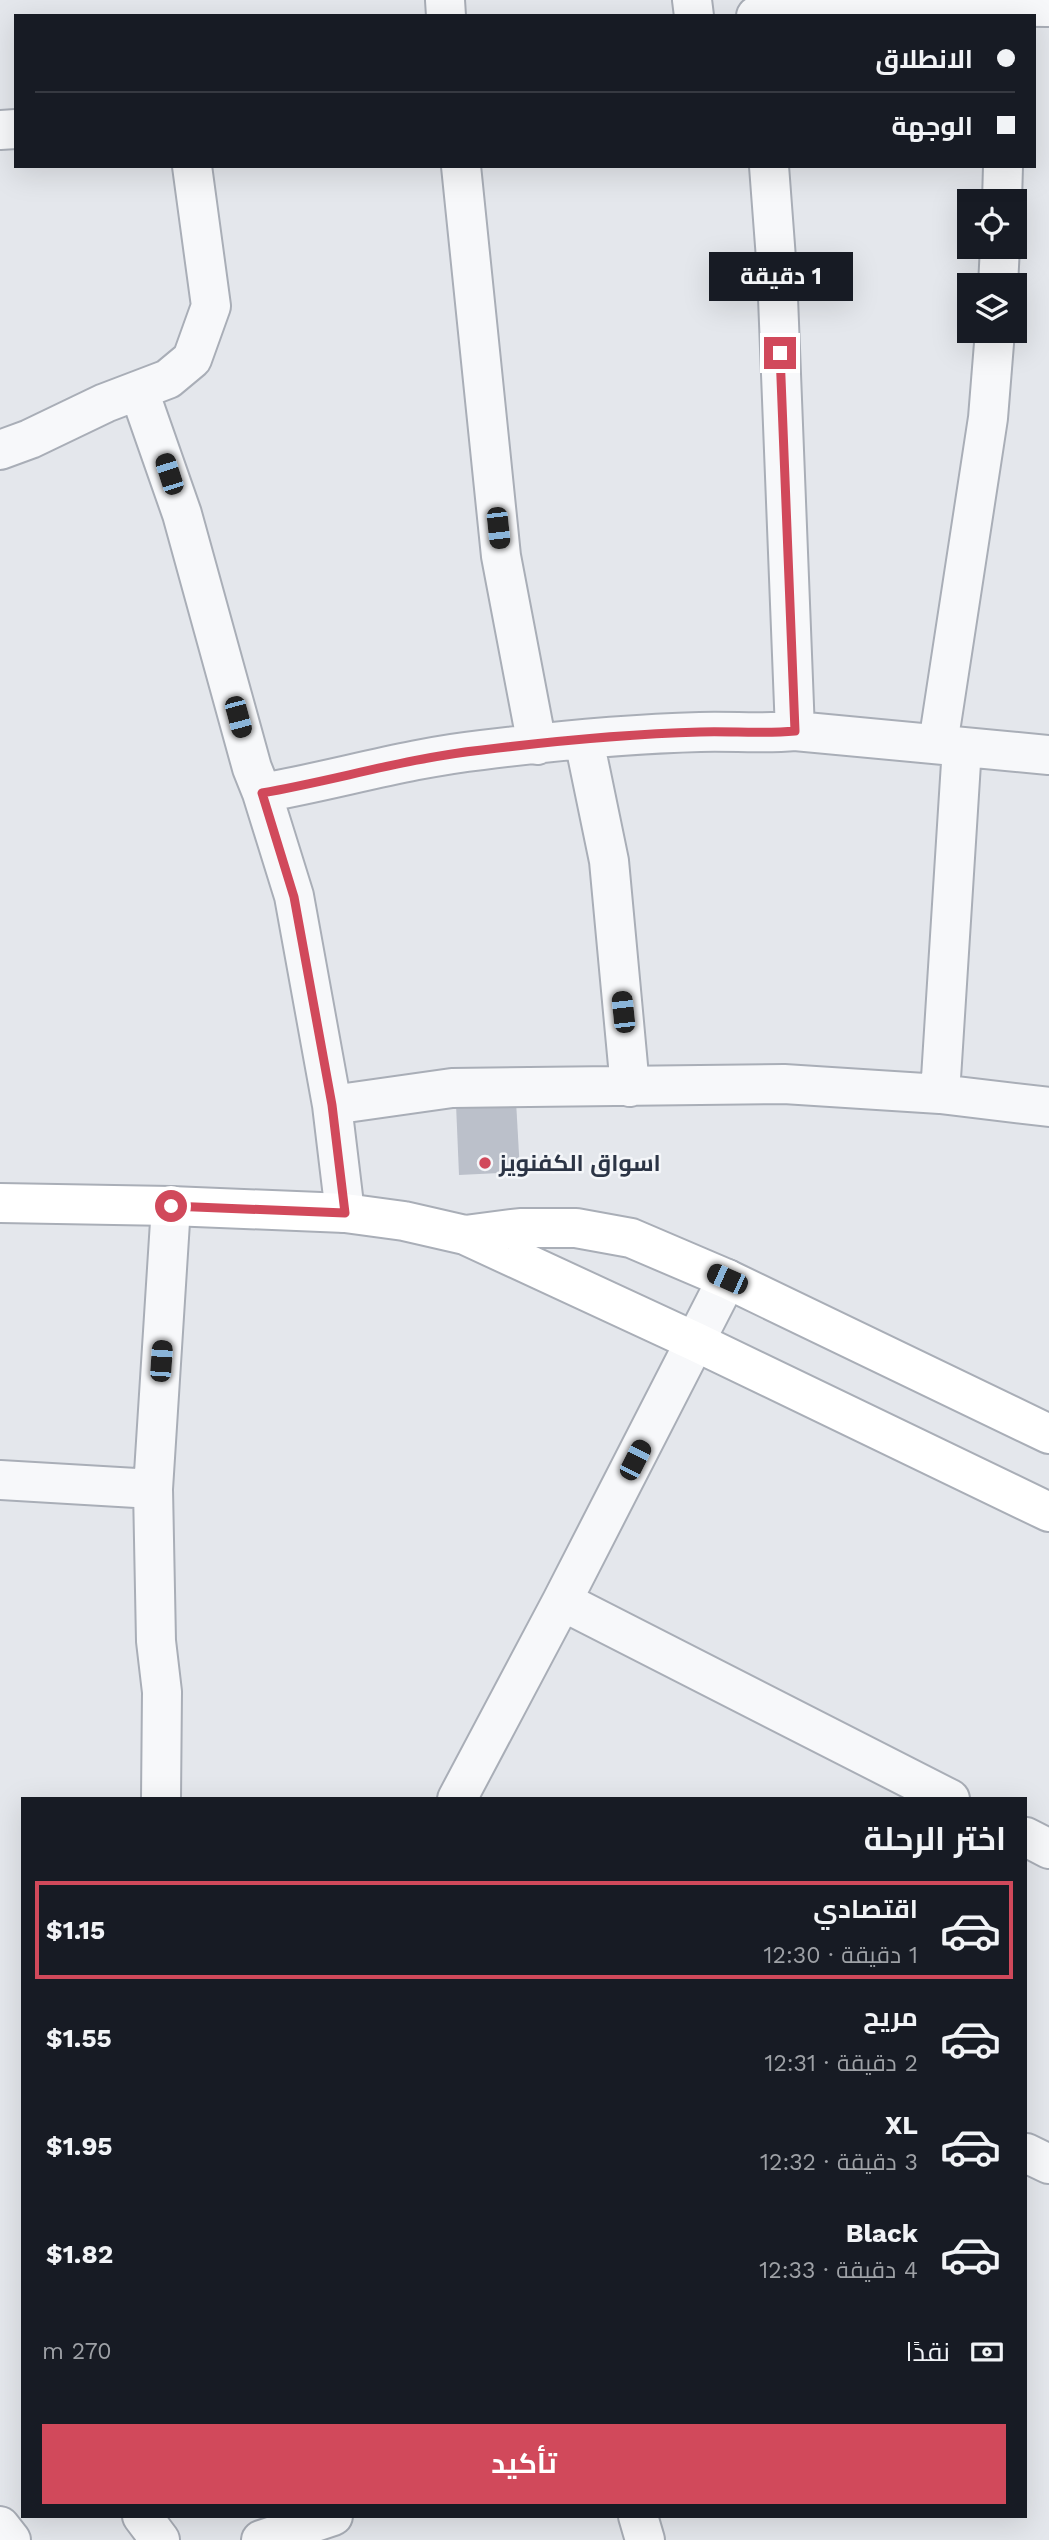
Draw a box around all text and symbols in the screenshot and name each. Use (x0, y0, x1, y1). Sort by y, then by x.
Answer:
text: الانطلاق (875, 44, 973, 74)
text: الوجهة (892, 111, 973, 141)
map controls (957, 189, 1027, 343)
button: locate (957, 189, 1027, 259)
callout: 1 دقيقة (708, 252, 852, 300)
text: 1 دقيقة (740, 263, 822, 290)
button: layers (957, 273, 1027, 343)
route end (764, 337, 796, 369)
car (153, 451, 186, 497)
car (486, 506, 511, 550)
car (223, 694, 254, 740)
car (611, 990, 636, 1034)
place label: اسواق الكفنويز (498, 1150, 661, 1177)
marker: اسواق الكفنويز (477, 1155, 493, 1171)
route start (155, 1190, 187, 1222)
car (704, 1261, 751, 1297)
car (150, 1339, 173, 1383)
car (617, 1437, 654, 1483)
text: اختر الرحلة (864, 1820, 1006, 1858)
text: اقتصادي (813, 1894, 918, 1924)
icon: car (939, 1899, 1002, 1962)
text: $1.15 (46, 1915, 105, 1945)
text: 1 دقيقة · 12:30 (764, 1942, 918, 1969)
text: مريح (863, 2002, 918, 2032)
icon: car (939, 2007, 1002, 2070)
text: $1.55 (46, 2023, 112, 2053)
text: 2 دقيقة · 12:31 (764, 2050, 918, 2077)
text: XL (885, 2110, 918, 2140)
icon: car (939, 2115, 1002, 2178)
text: $1.95 (46, 2131, 112, 2161)
text: 3 دقيقة · 12:32 (760, 2149, 918, 2176)
text: Black (846, 2218, 918, 2248)
icon: car (939, 2223, 1002, 2286)
text: $1.82 (46, 2239, 113, 2269)
text: 4 دقيقة · 12:33 (759, 2257, 918, 2284)
icon: cash (968, 2333, 1006, 2371)
text: نقدًا (906, 2337, 950, 2367)
text: 270 m (42, 2338, 111, 2365)
button: تأكيد (42, 2424, 1006, 2504)

